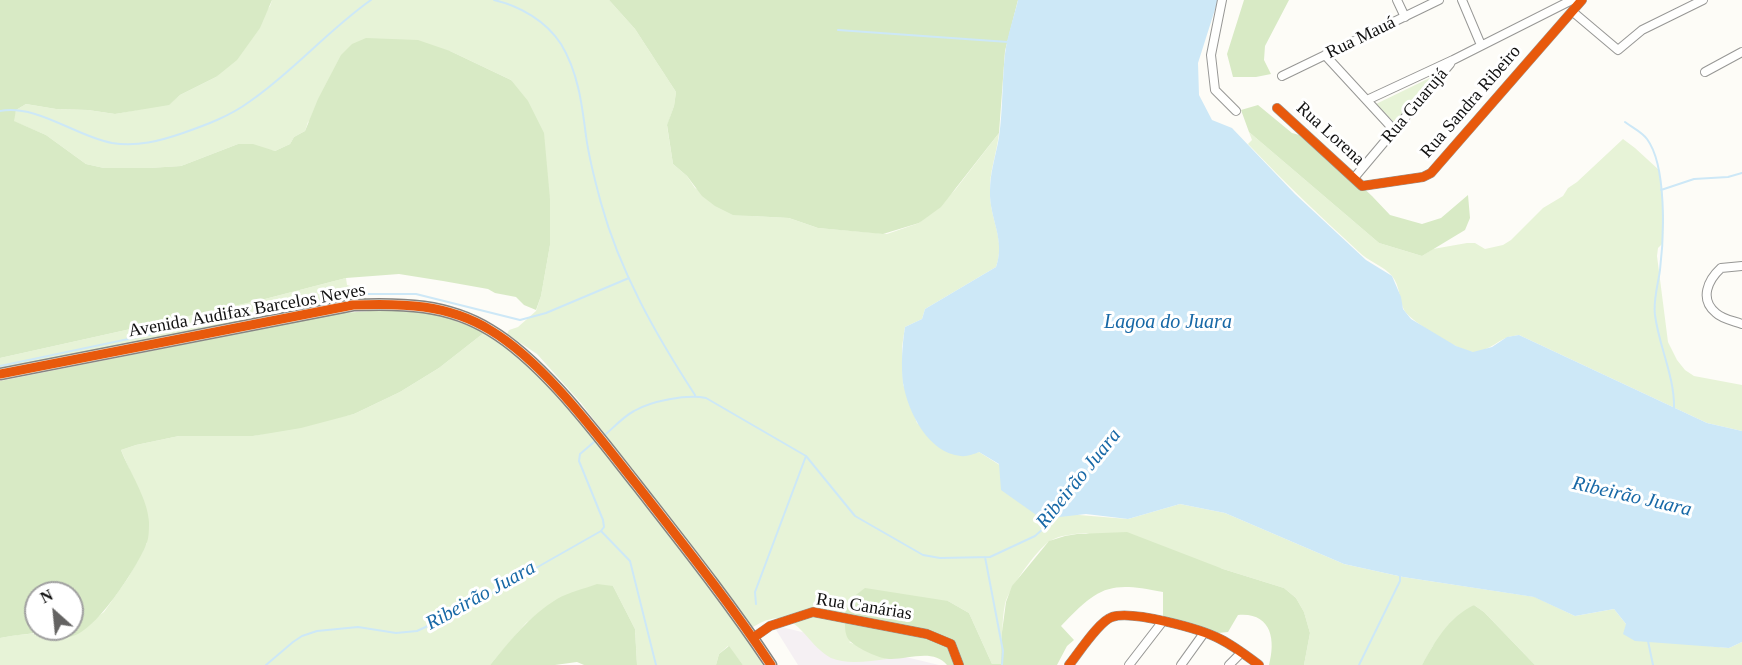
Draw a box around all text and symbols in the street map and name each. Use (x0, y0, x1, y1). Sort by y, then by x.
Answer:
street label: Rua Mauá (1323, 12, 1399, 64)
street label: Rua Sandra Ribeiro (1416, 41, 1526, 163)
street label: Rua Guarujá (1377, 64, 1453, 148)
street label: Rua Lorena (1291, 98, 1369, 170)
street label: Avenida Audifax Barcelos Neves (127, 280, 367, 342)
water label: Lagoa do Juara (1104, 311, 1232, 335)
water label: Ribeirão Juara (1031, 424, 1127, 534)
water label: Ribeirão Juara (1570, 472, 1694, 522)
water label: Ribeirão Juara (422, 556, 540, 636)
north arrow (24, 581, 84, 641)
text: N (37, 586, 56, 606)
street label: Rua Canárias (815, 589, 913, 625)

